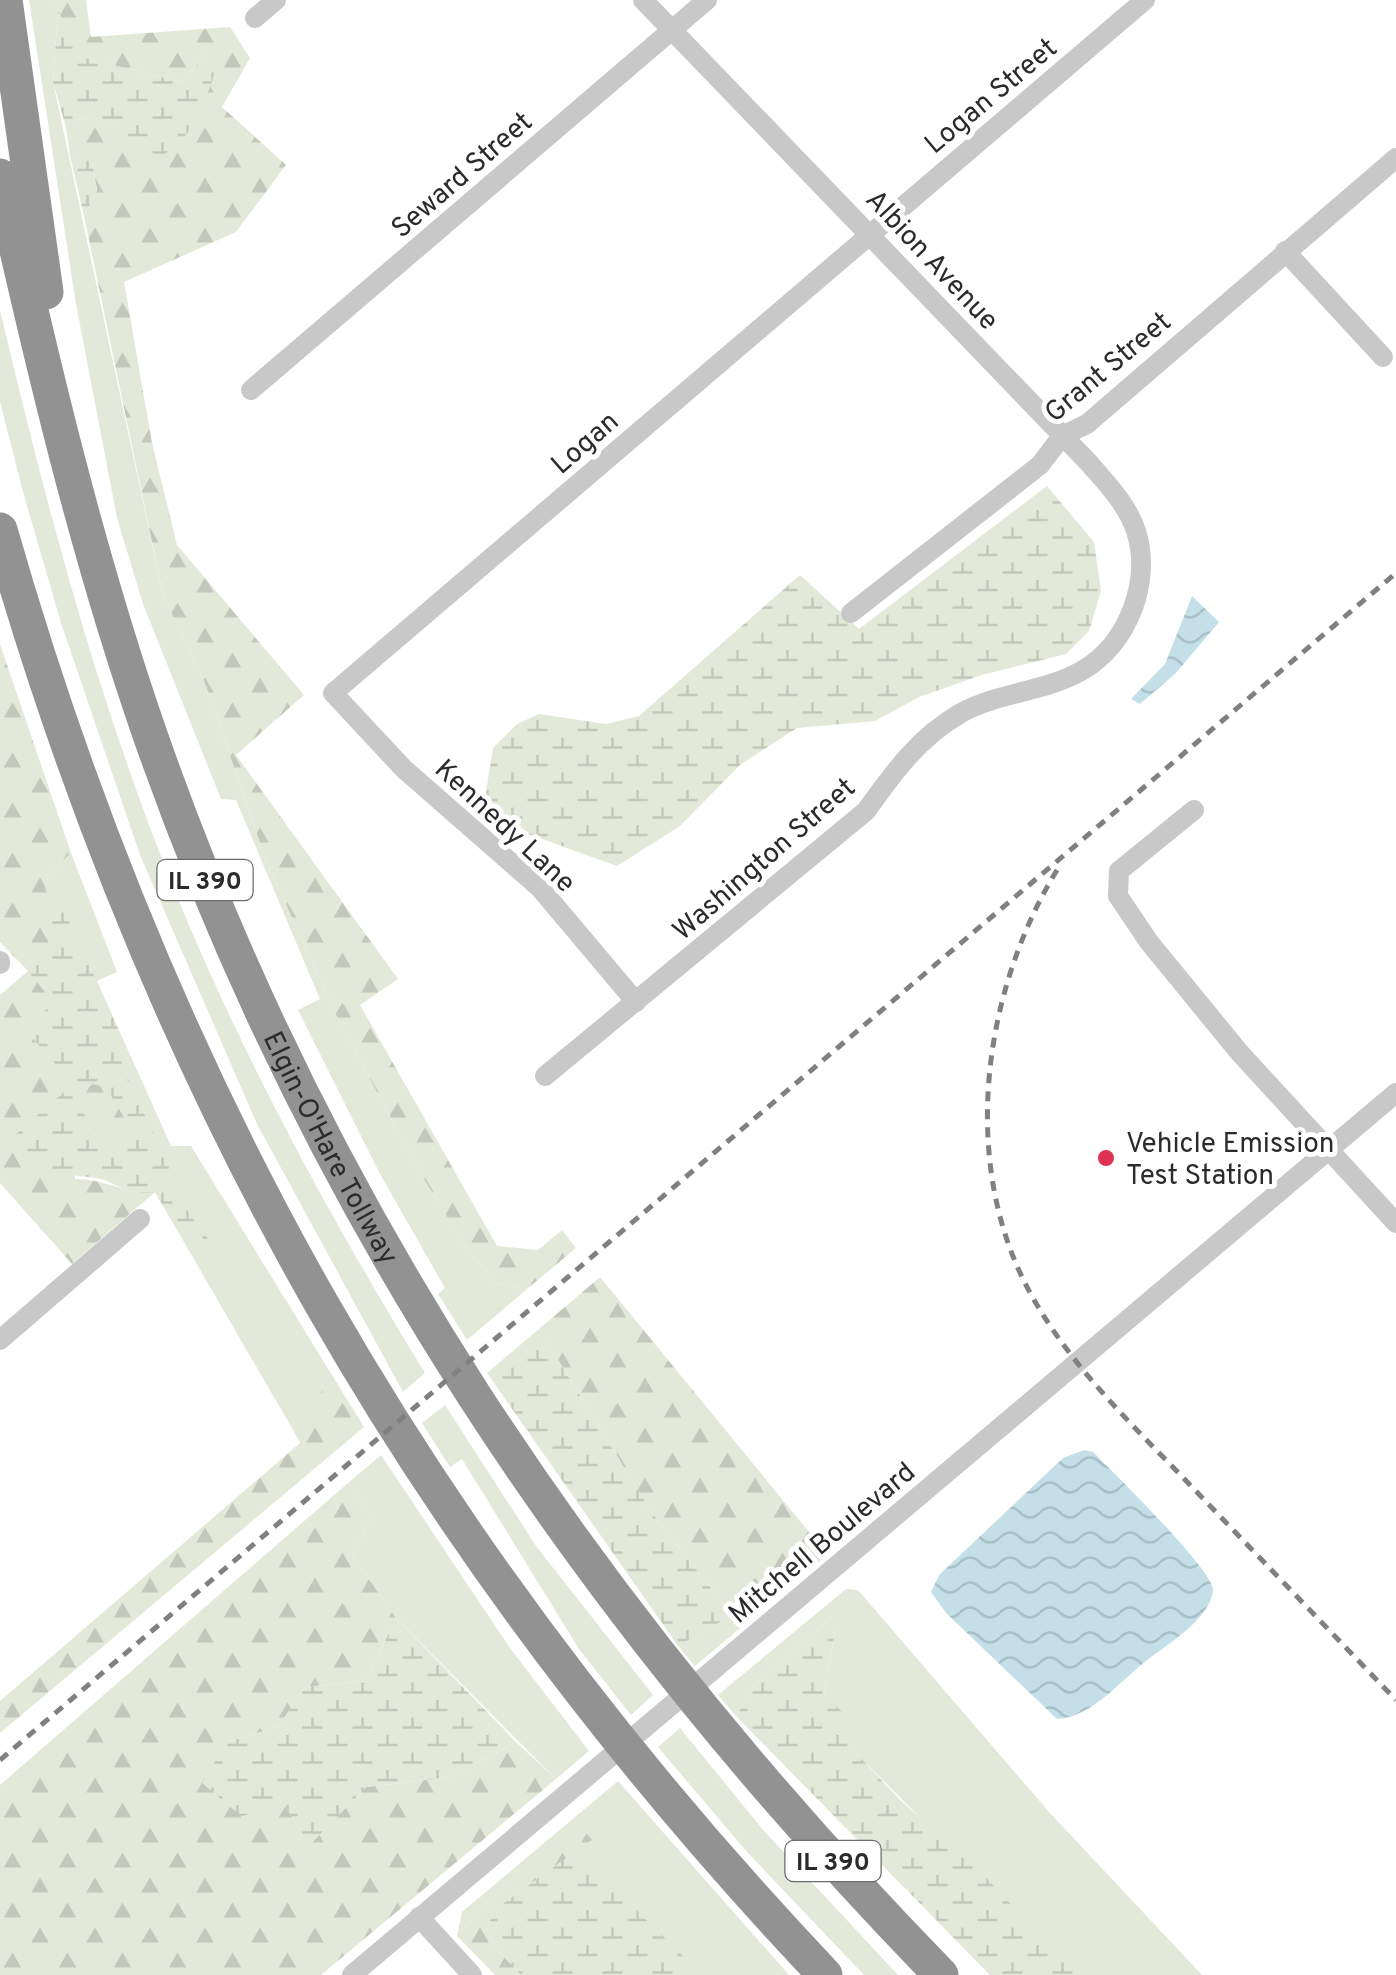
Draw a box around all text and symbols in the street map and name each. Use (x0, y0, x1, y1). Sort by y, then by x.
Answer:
street label: Logan Street (918, 31, 1066, 163)
street label: Seward Street (385, 105, 541, 247)
street label: Albion Avenue (856, 183, 1005, 339)
street label: Grant Street (1038, 305, 1180, 432)
street label: Logan (545, 405, 627, 484)
street label: Kennedy Lane (426, 753, 582, 902)
street label: Washington Street (666, 771, 864, 950)
road number: IL 390 (158, 860, 252, 900)
street label: Elgin-O'Hare Tollway (253, 1026, 405, 1272)
place label: Vehicle Emission Test Station (1126, 1127, 1335, 1195)
marker: Vehicle Emission Test Station (1095, 1147, 1117, 1169)
street label: Mitchell Boulevard (722, 1456, 924, 1633)
road number: IL 390 (786, 1841, 880, 1881)

